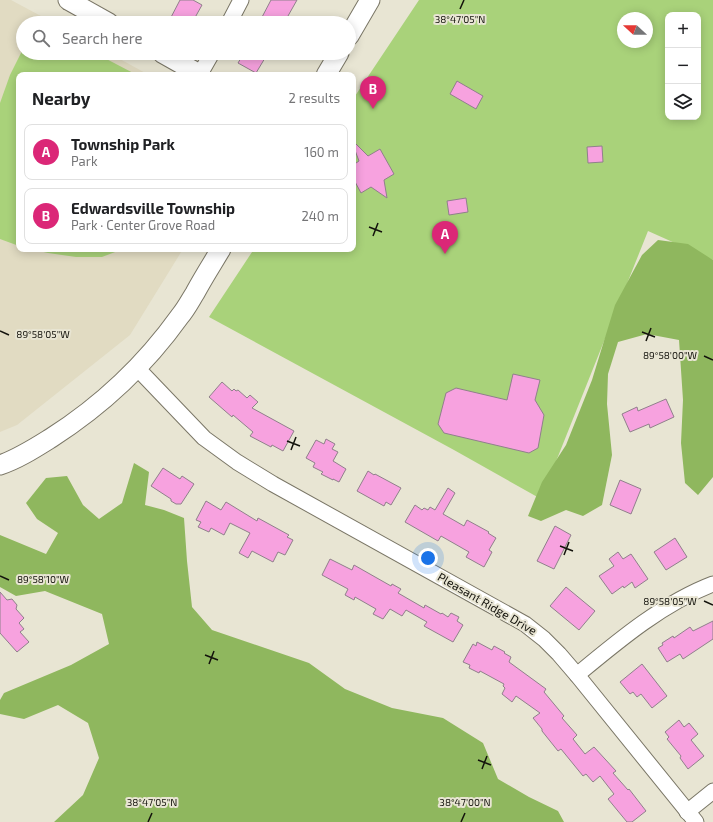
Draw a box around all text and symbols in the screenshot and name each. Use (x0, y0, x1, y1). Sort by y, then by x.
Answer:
north arrow (617, 12, 653, 48)
map controls (665, 12, 701, 120)
button: + (665, 12, 701, 48)
text: 38°47'05"N (435, 13, 485, 25)
search box (16, 16, 356, 60)
icon: search (30, 27, 52, 49)
text: Search here (62, 29, 143, 47)
button: − (665, 48, 701, 84)
pin: B (360, 76, 386, 109)
button: layers (665, 84, 701, 120)
text: Nearby (32, 88, 90, 108)
text: 2 results (288, 90, 340, 106)
text: Township Park (71, 135, 175, 153)
text: A (42, 144, 50, 160)
text: 160 m (304, 144, 339, 160)
text: Park (71, 153, 98, 169)
text: Edwardsville Township (71, 199, 235, 217)
text: B (42, 208, 50, 224)
text: 240 m (302, 208, 339, 224)
text: Park · Center Grove Road (71, 217, 215, 233)
pin: A (432, 221, 458, 254)
text: 89°58'05"W (16, 328, 70, 340)
text: 89°58'00"W (643, 349, 698, 361)
your location (418, 548, 438, 568)
street label: Pleasant Ridge Drive (435, 569, 540, 637)
text: 89°58'10"W (17, 573, 69, 585)
text: 89°58'05"W (643, 595, 697, 607)
text: 38°47'05"N (127, 796, 177, 808)
text: 38°47'00"N (439, 796, 491, 808)

